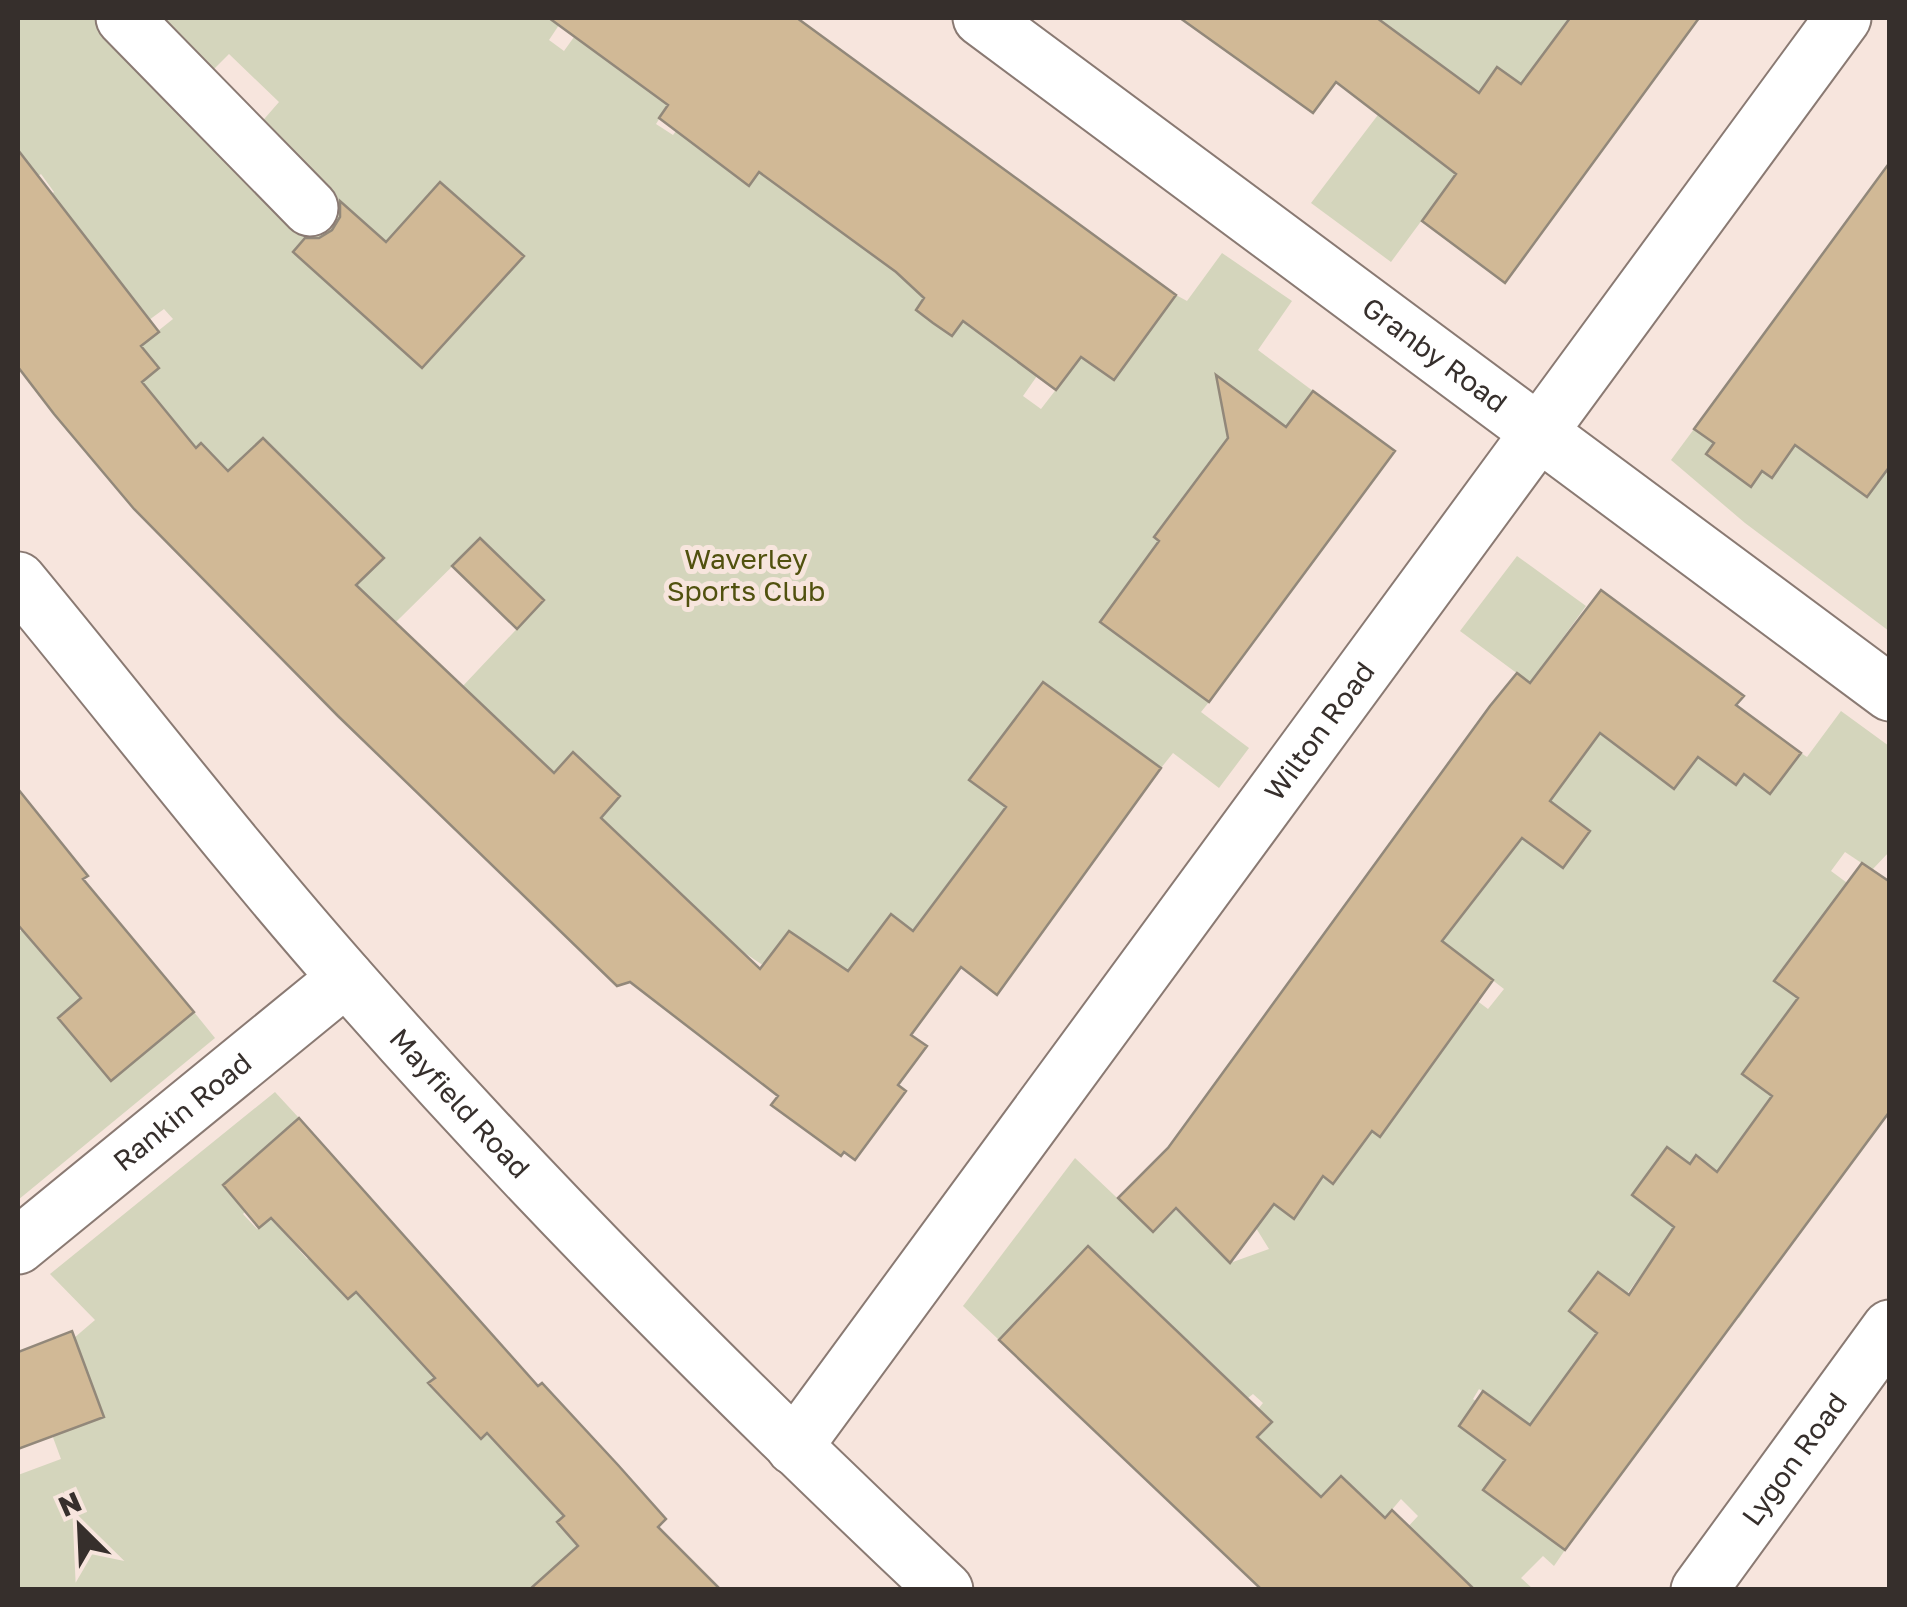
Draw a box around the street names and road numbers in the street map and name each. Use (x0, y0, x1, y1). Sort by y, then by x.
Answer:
street label: Granby Road (1356, 290, 1514, 419)
street label: Wilton Road (1257, 655, 1381, 807)
street label: Mayfield Road (383, 1022, 537, 1184)
street label: Rankin Road (106, 1046, 257, 1177)
street label: Lygon Road (1735, 1386, 1853, 1531)

